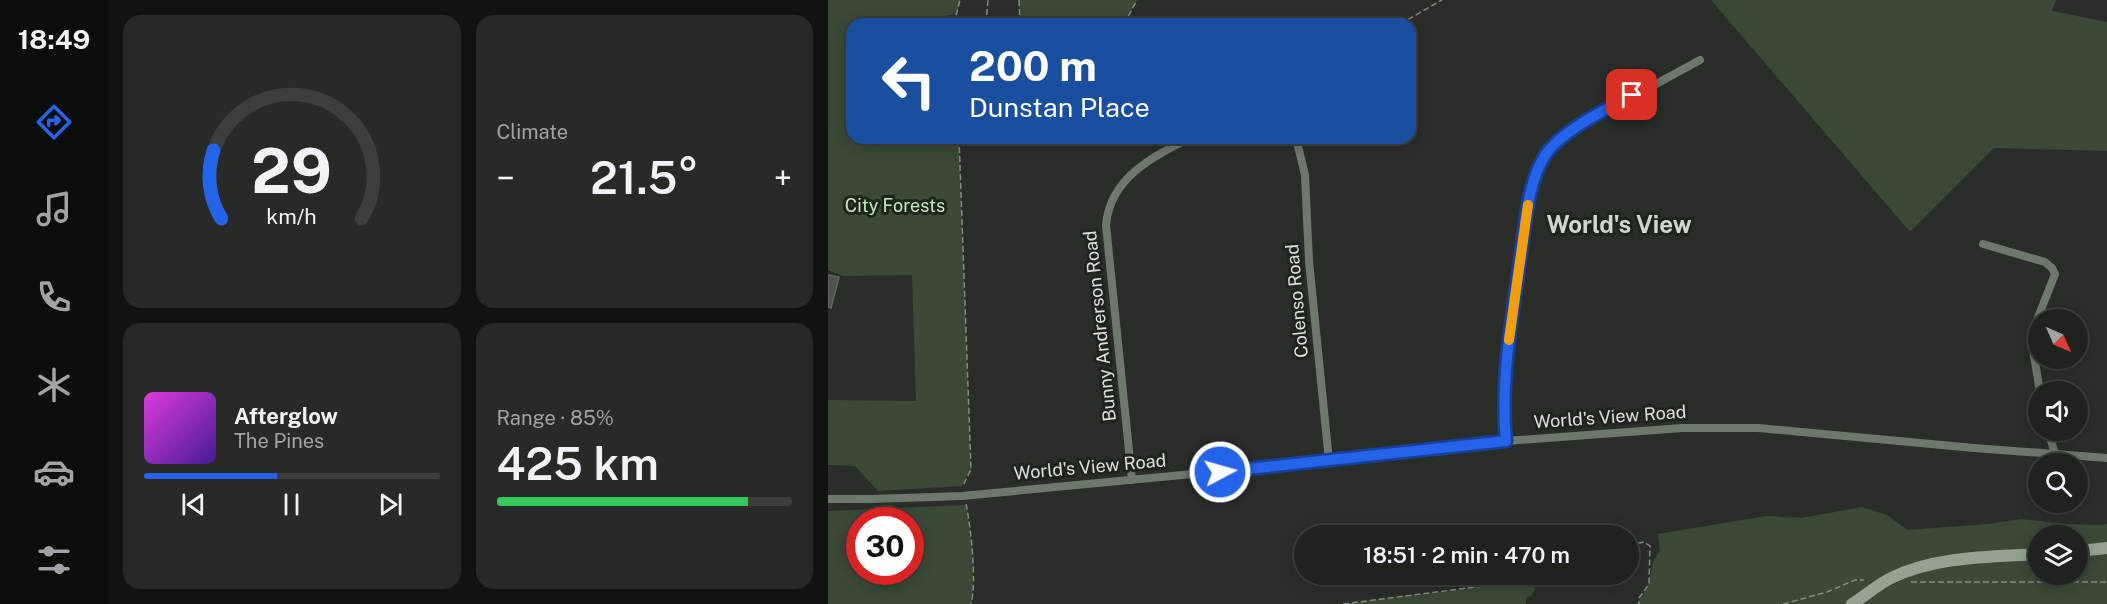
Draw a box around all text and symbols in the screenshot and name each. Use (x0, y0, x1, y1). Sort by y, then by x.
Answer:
text: 18:49 (18, 23, 90, 55)
text: 200 m (969, 41, 1097, 90)
icon: left (870, 42, 948, 120)
pin (1606, 69, 1657, 120)
icon: arrive (1615, 78, 1648, 111)
text: Dunstan Place (969, 91, 1150, 123)
icon: directions (33, 101, 75, 143)
text: Climate (497, 120, 568, 144)
text: 29 (251, 134, 332, 207)
text: 21.5° (590, 151, 699, 204)
text: − (497, 159, 515, 197)
text: + (774, 159, 792, 197)
icon: music (33, 188, 75, 230)
park label: City Forests (845, 195, 945, 216)
text: km/h (267, 204, 317, 229)
district label: World's View (1546, 210, 1692, 238)
street label: Bunny Andrerson Road (1079, 230, 1120, 423)
street label: Colenso Road (1281, 243, 1312, 359)
icon: phone (33, 276, 75, 318)
north arrow (2028, 309, 2088, 369)
map controls (2028, 309, 2088, 585)
icon: climate (33, 364, 75, 406)
button: sound (2028, 381, 2088, 441)
street label: World's View Road (1533, 401, 1687, 432)
text: Afterglow (234, 403, 338, 429)
text: Range · 85% (497, 406, 614, 430)
text: The Pines (234, 429, 324, 453)
text: 425 km (497, 437, 659, 490)
position arrow (1188, 440, 1252, 504)
street label: World's View Road (1013, 449, 1167, 484)
icon: car (33, 451, 75, 493)
button: search (2028, 453, 2088, 513)
icon: previous (177, 488, 210, 521)
icon: pause (275, 488, 308, 521)
icon: next (374, 488, 407, 521)
speed limit sign: 30 (846, 507, 924, 585)
button: layers (2028, 525, 2088, 585)
icon: filters (33, 539, 75, 581)
text: 18:51 · 2 min · 470 m (1363, 542, 1570, 568)

